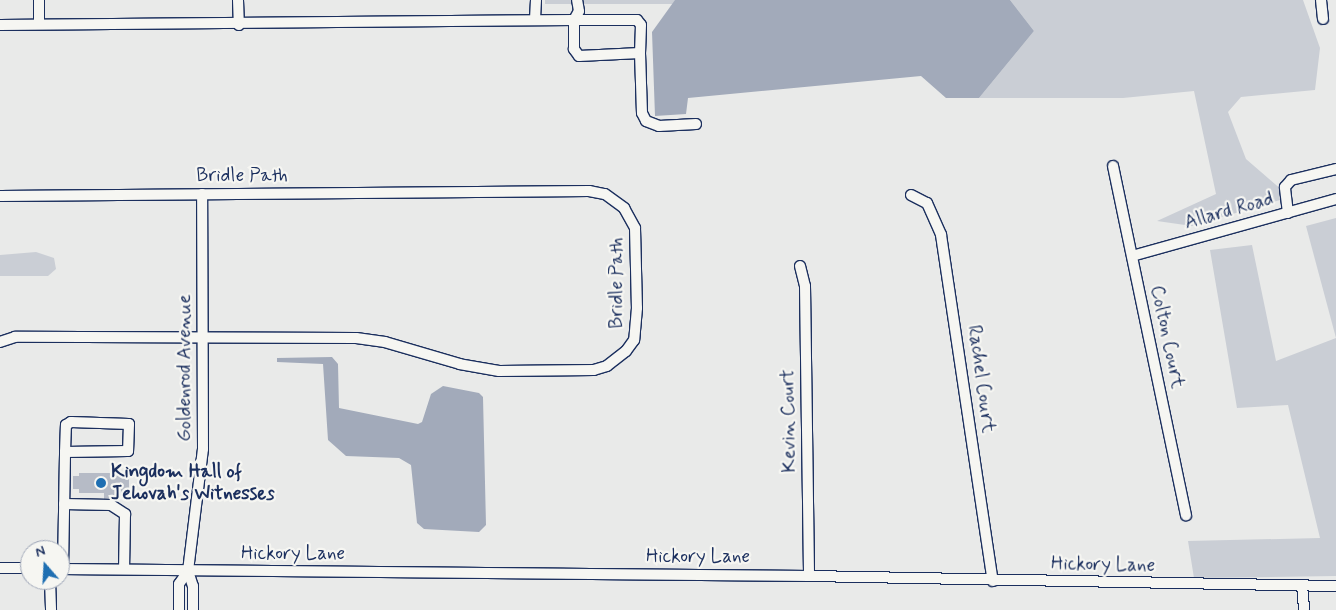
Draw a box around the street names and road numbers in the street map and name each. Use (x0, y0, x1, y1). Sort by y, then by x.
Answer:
street label: Bridle Path (197, 165, 287, 187)
street label: Allard Road (1182, 187, 1276, 235)
street label: Bridle Path (606, 238, 628, 328)
street label: Colton Court (1145, 285, 1189, 389)
street label: Goldenrod Avenue (174, 297, 196, 439)
street label: Rachel Court (962, 326, 1000, 432)
street label: Kevin Court (777, 370, 801, 472)
street label: Hickory Lane (240, 543, 346, 565)
street label: Hickory Lane (645, 546, 751, 568)
street label: Hickory Lane (1050, 553, 1156, 577)

